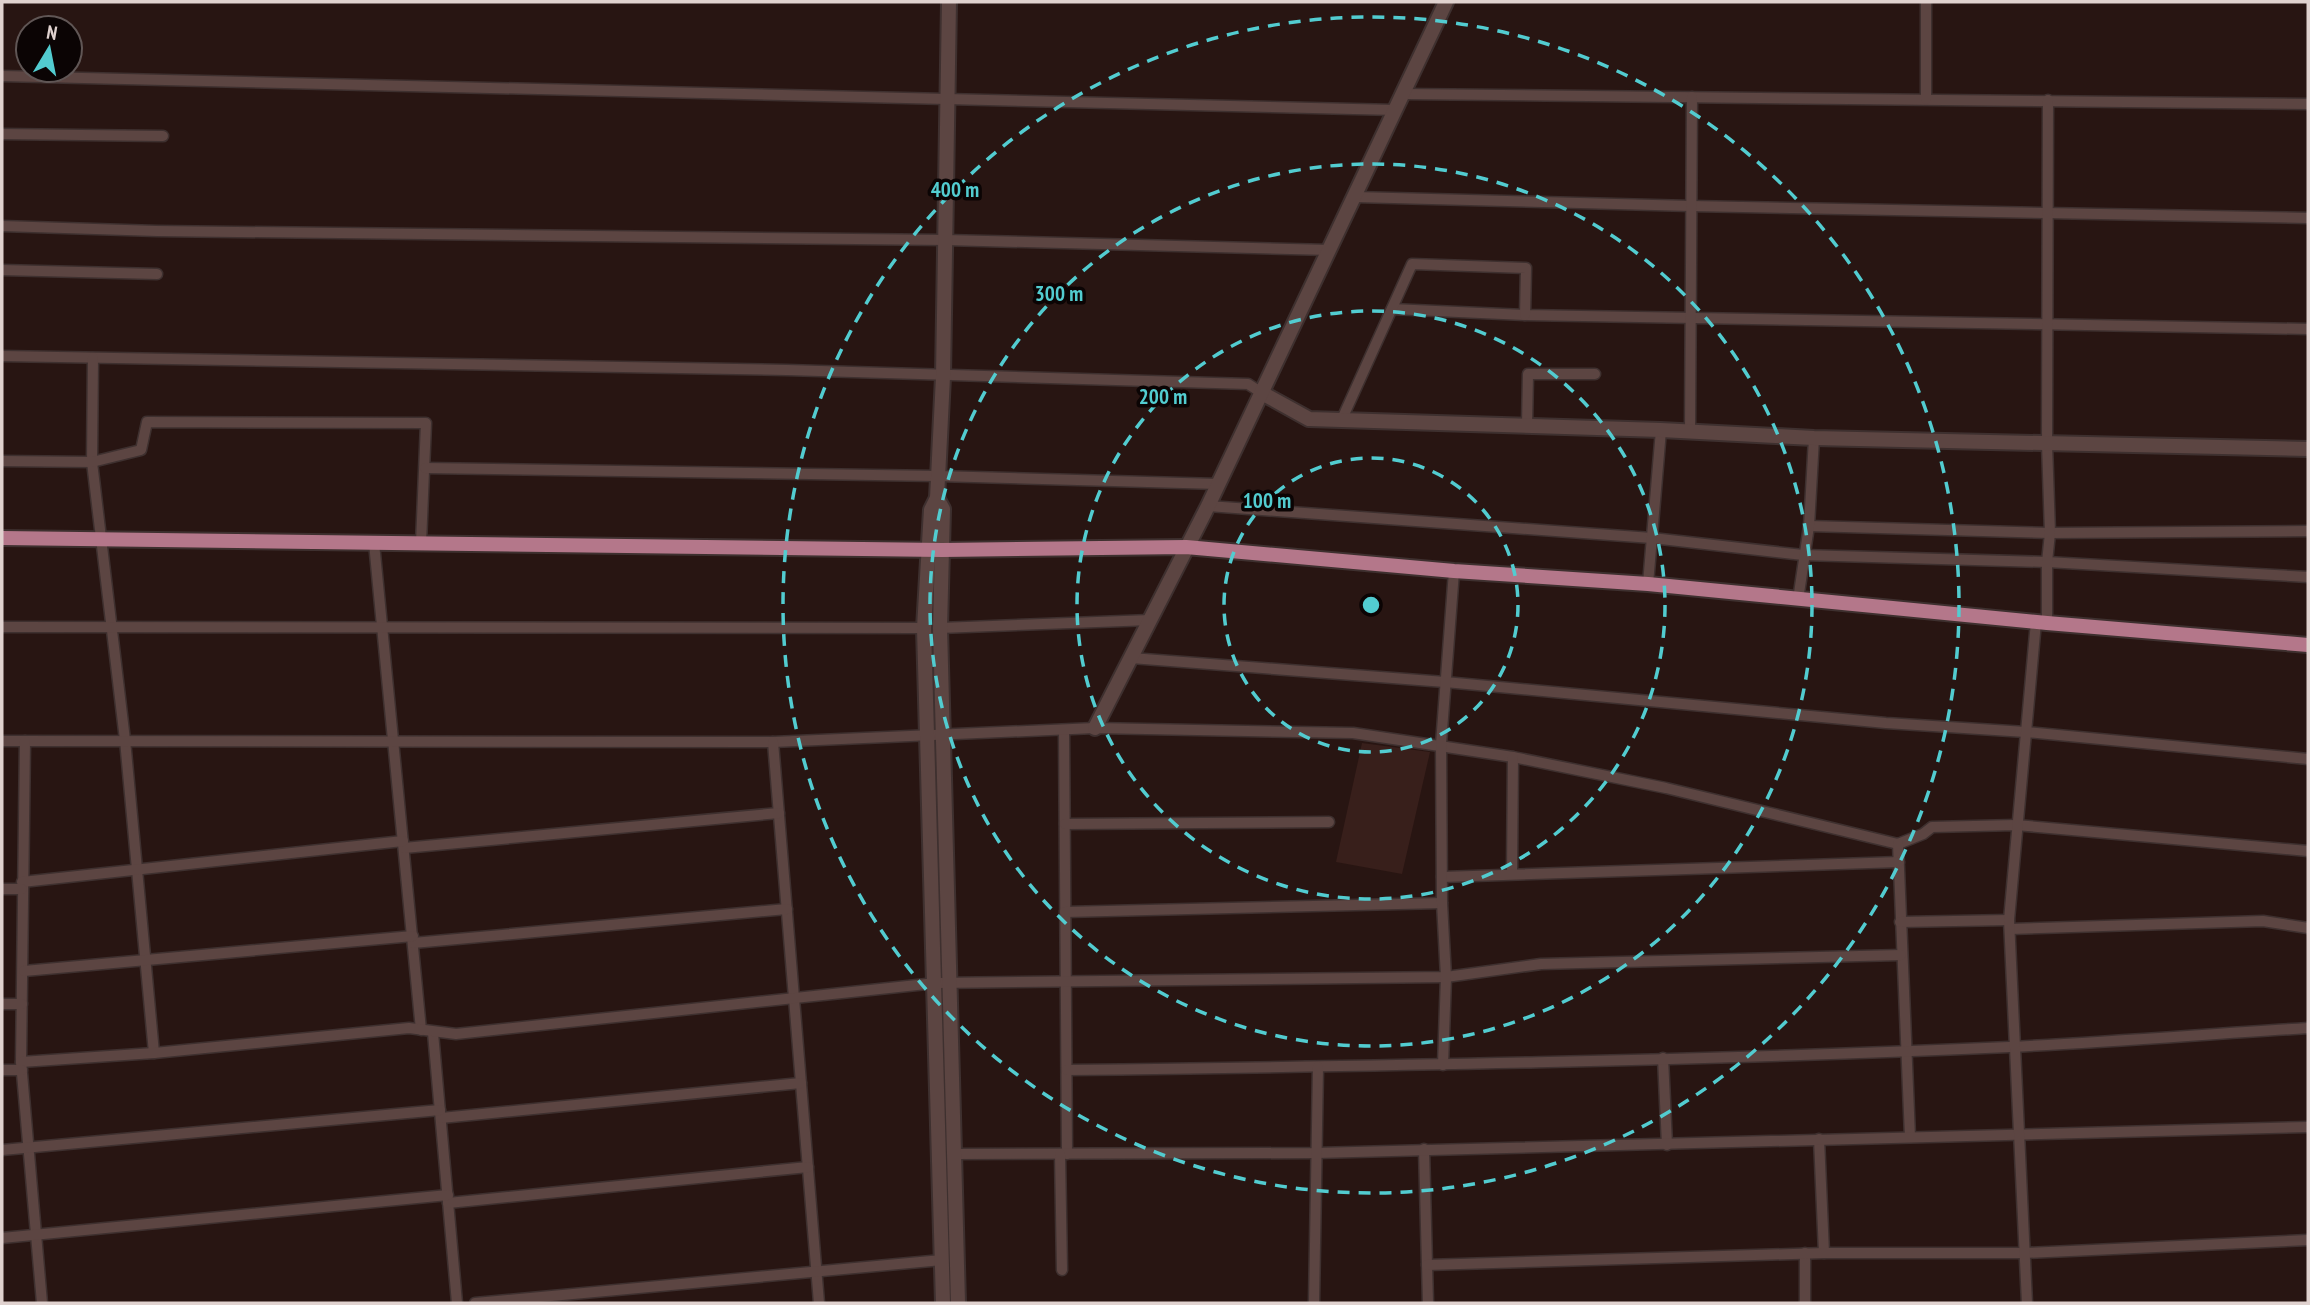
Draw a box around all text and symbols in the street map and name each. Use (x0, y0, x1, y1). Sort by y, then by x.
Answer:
north arrow (14, 14, 84, 84)
text: N (45, 20, 59, 45)
text: 400 m (931, 176, 979, 203)
text: 300 m (1035, 280, 1083, 307)
text: 200 m (1139, 383, 1187, 410)
text: 100 m (1243, 487, 1291, 514)
centre of rings (1359, 593, 1383, 617)

